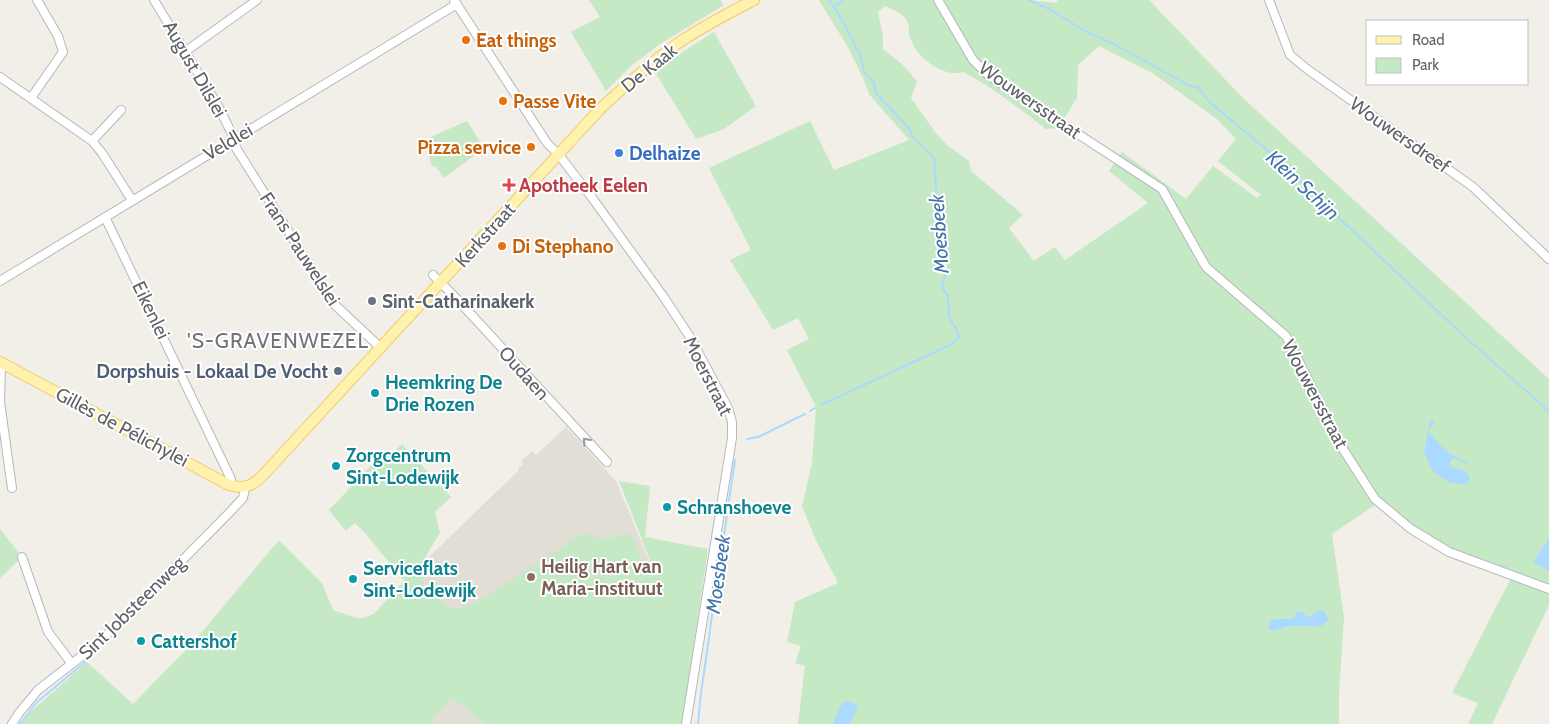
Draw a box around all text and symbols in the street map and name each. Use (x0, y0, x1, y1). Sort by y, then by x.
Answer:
street label: August Dilslei (158, 17, 232, 121)
legend (1366, 20, 1529, 85)
place label: Eat things (476, 29, 557, 52)
text: Road (1412, 31, 1445, 49)
marker: Eat things (460, 34, 472, 46)
street label: De Kaak (616, 38, 682, 97)
street label: Wouwersstraat (974, 56, 1086, 144)
text: Park (1412, 56, 1439, 74)
place label: Passe Vite (513, 90, 596, 113)
street label: Wouwersdreef (1345, 92, 1455, 178)
marker: Passe Vite (497, 95, 509, 107)
street label: Veldlei (199, 118, 257, 166)
place label: Pizza service (417, 136, 521, 159)
marker: Pizza service (525, 141, 537, 153)
place label: Delhaize (629, 142, 701, 165)
water label: Klein Schijn (1261, 145, 1345, 225)
marker: Delhaize (613, 147, 625, 159)
place label: Apotheek Eelen (519, 174, 648, 197)
marker: Apotheek Eelen (503, 179, 515, 191)
street label: Frans Pauwelslei (255, 188, 345, 310)
water label: Moesbeek (924, 192, 954, 275)
street label: Kerkstraat (450, 198, 520, 272)
place label: Di Stephano (512, 235, 614, 258)
marker: Di Stephano (496, 240, 508, 252)
street label: Eikenlei (127, 277, 175, 343)
place label: Sint-Catharinakerk (382, 290, 535, 313)
marker: Sint-Catharinakerk (366, 295, 378, 307)
district label: 'S-GRAVENWEZEL (187, 328, 369, 353)
street label: Moerstraat (678, 332, 738, 420)
street label: Wouwersstraat (1277, 336, 1353, 453)
street label: Oudaen (494, 341, 554, 405)
place label: Dorpshuis - Lokaal De Vocht (96, 360, 328, 383)
marker: Dorpshuis - Lokaal De Vocht (332, 365, 344, 377)
place label: Heemkring De Drie Rozen (385, 371, 503, 416)
street label: Gillès de Pélichylei (52, 382, 192, 472)
marker: Heemkring De Drie Rozen (369, 387, 381, 399)
one-way arrow (583, 437, 592, 446)
place label: Zorgcentrum Sint-Lodewijk (346, 444, 460, 489)
marker: Zorgcentrum Sint-Lodewijk (330, 460, 342, 472)
place label: Schranshoeve (677, 496, 792, 519)
marker: Schranshoeve (661, 501, 673, 513)
water label: Moesbeek (700, 532, 736, 616)
street label: Sint Jobsteenweg (74, 551, 190, 664)
place label: Heilig Hart van Maria-instituut (541, 555, 663, 600)
place label: Serviceflats Sint-Lodewijk (363, 557, 477, 602)
marker: Heilig Hart van Maria-instituut (525, 571, 537, 583)
marker: Serviceflats Sint-Lodewijk (347, 573, 359, 585)
place label: Cattershof (151, 630, 237, 653)
marker: Cattershof (135, 635, 147, 647)

